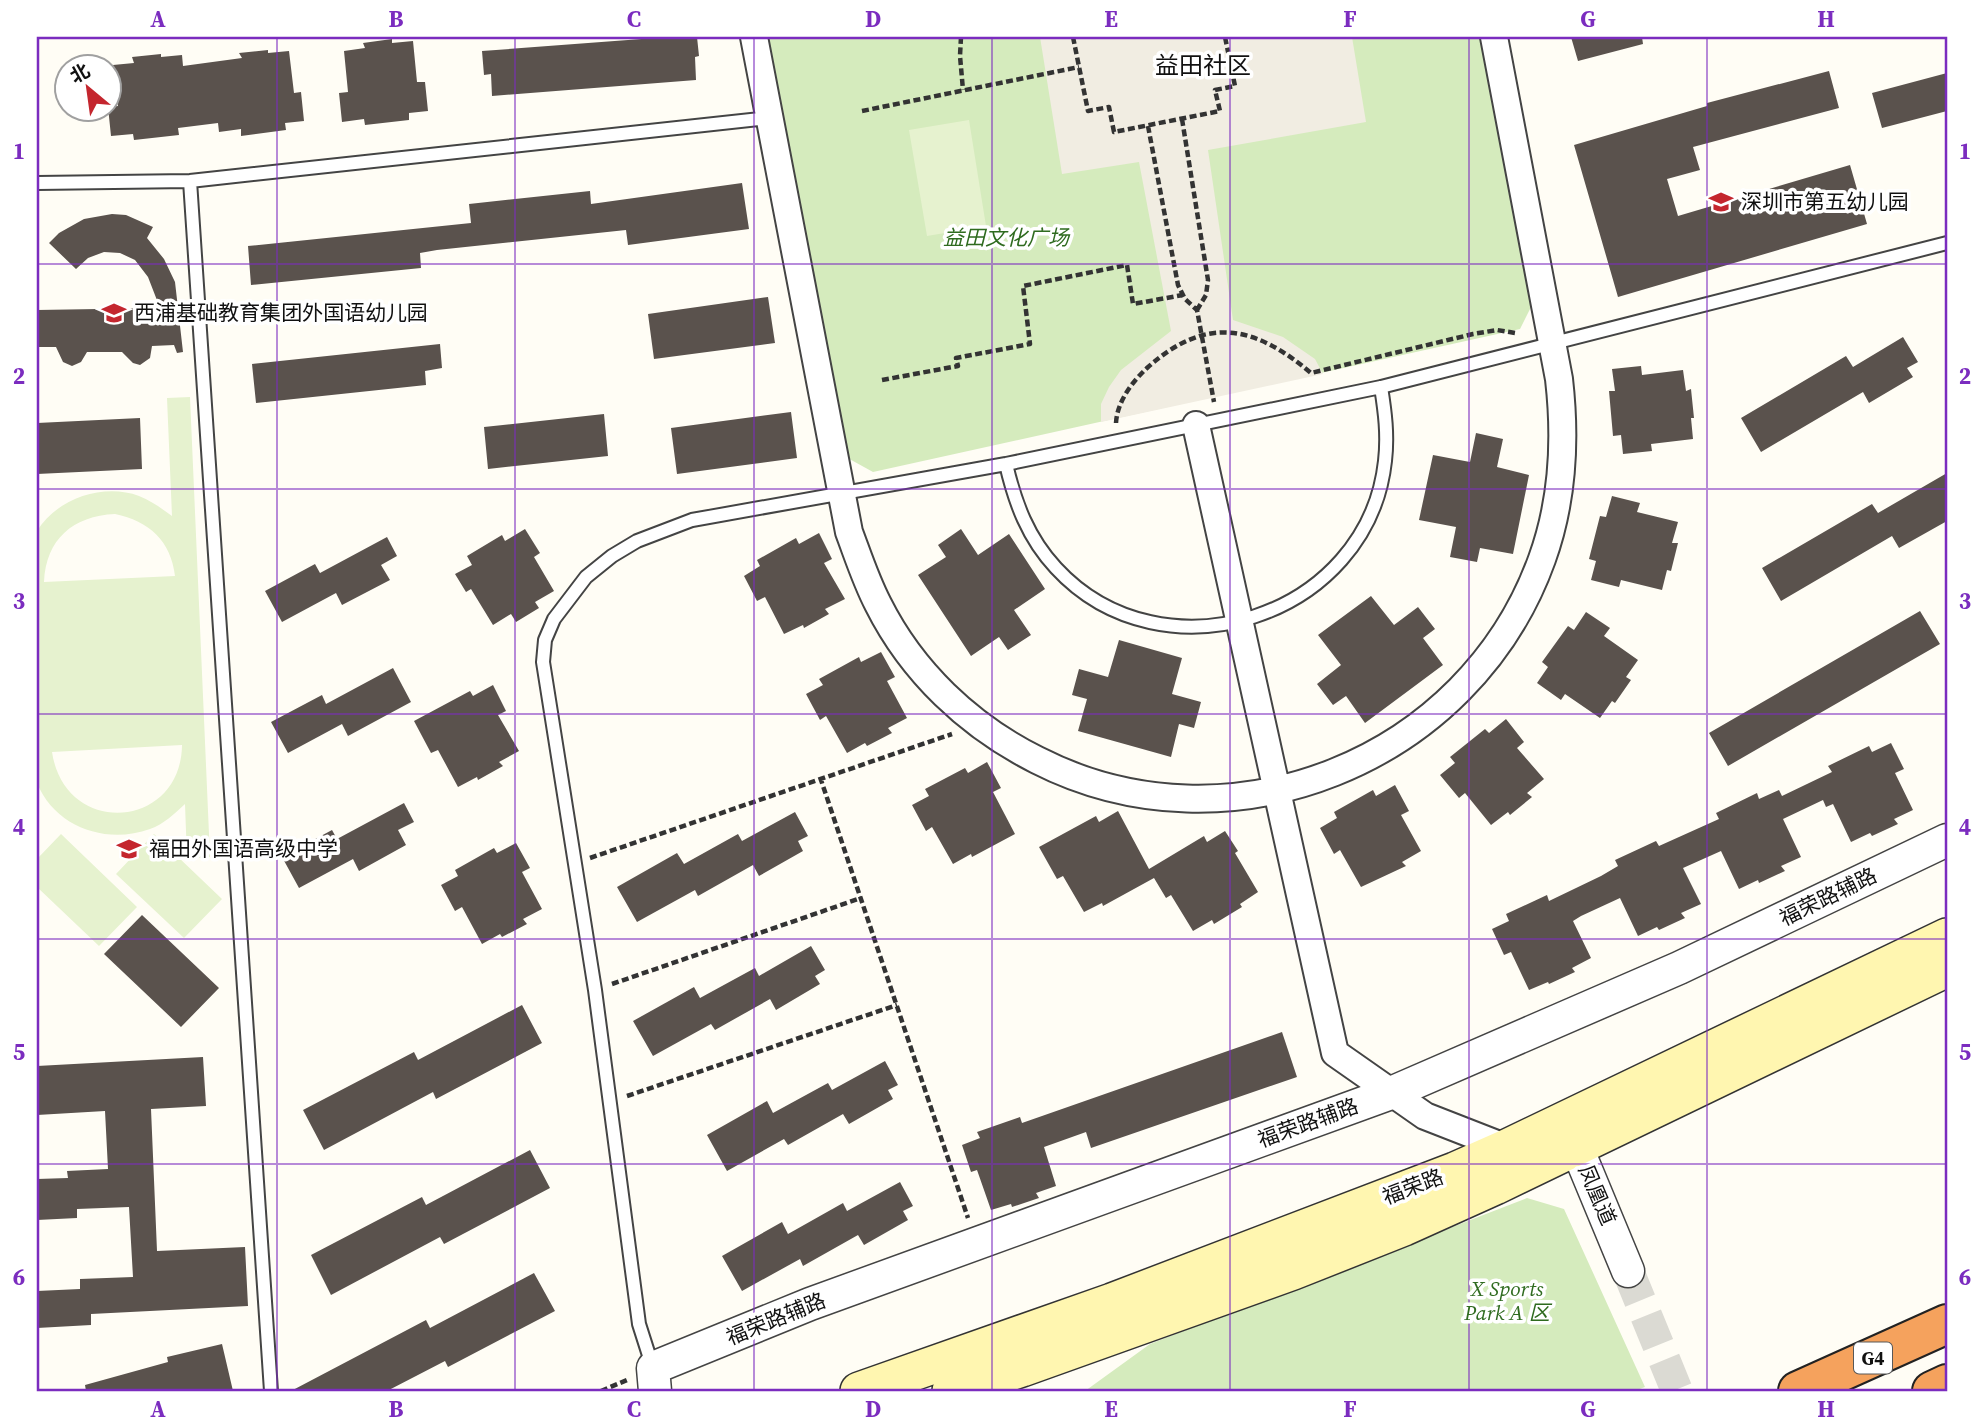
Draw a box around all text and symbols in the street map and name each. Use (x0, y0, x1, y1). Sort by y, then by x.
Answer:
text: A (150, 3, 166, 35)
text: B (389, 3, 404, 35)
text: C (627, 3, 641, 35)
text: D (865, 3, 881, 35)
text: E (1104, 3, 1118, 35)
text: F (1343, 3, 1357, 35)
text: G (1580, 3, 1596, 35)
text: H (1817, 3, 1835, 35)
district label: 益田社区 (1155, 49, 1251, 82)
north arrow (52, 52, 122, 122)
text: 北 (65, 57, 94, 89)
text: 1 (13, 135, 25, 167)
text: 1 (1959, 135, 1971, 167)
place label: 深圳市第五幼儿园 (1741, 187, 1909, 216)
school or university icon: 深圳市第五幼儿园 (1707, 188, 1735, 216)
park label: 益田文化广场 (943, 223, 1071, 252)
place label: 西浦基础教育集团外国语幼儿园 (134, 298, 428, 327)
school or university icon: 西浦基础教育集团外国语幼儿园 (100, 299, 128, 327)
text: 2 (13, 360, 25, 392)
text: 2 (1959, 360, 1971, 392)
text: 3 (13, 585, 25, 617)
text: 3 (1959, 585, 1971, 617)
text: 4 (13, 811, 25, 843)
text: 4 (1959, 811, 1971, 843)
place label: 福田外国语高级中学 (149, 834, 338, 863)
school or university icon: 福田外国语高级中学 (115, 835, 143, 863)
street label: 福荣路辅路 (1774, 861, 1881, 933)
text: 5 (13, 1036, 25, 1068)
text: 5 (1959, 1036, 1971, 1068)
street label: 福荣路辅路 (1254, 1091, 1362, 1154)
street label: 凤凰道 (1572, 1160, 1623, 1229)
street label: 福荣路 (1378, 1162, 1447, 1211)
text: 6 (13, 1261, 25, 1293)
text: 6 (1959, 1261, 1971, 1293)
park label: X Sports Park A 区 (1463, 1274, 1553, 1327)
street label: 福荣路辅路 (722, 1285, 830, 1352)
road number: G4 (1854, 1342, 1892, 1374)
text: A (150, 1393, 166, 1425)
text: B (389, 1393, 404, 1425)
text: C (627, 1393, 641, 1425)
text: D (865, 1393, 881, 1425)
text: E (1104, 1393, 1118, 1425)
text: F (1343, 1393, 1357, 1425)
text: G (1580, 1393, 1596, 1425)
text: H (1817, 1393, 1835, 1425)

